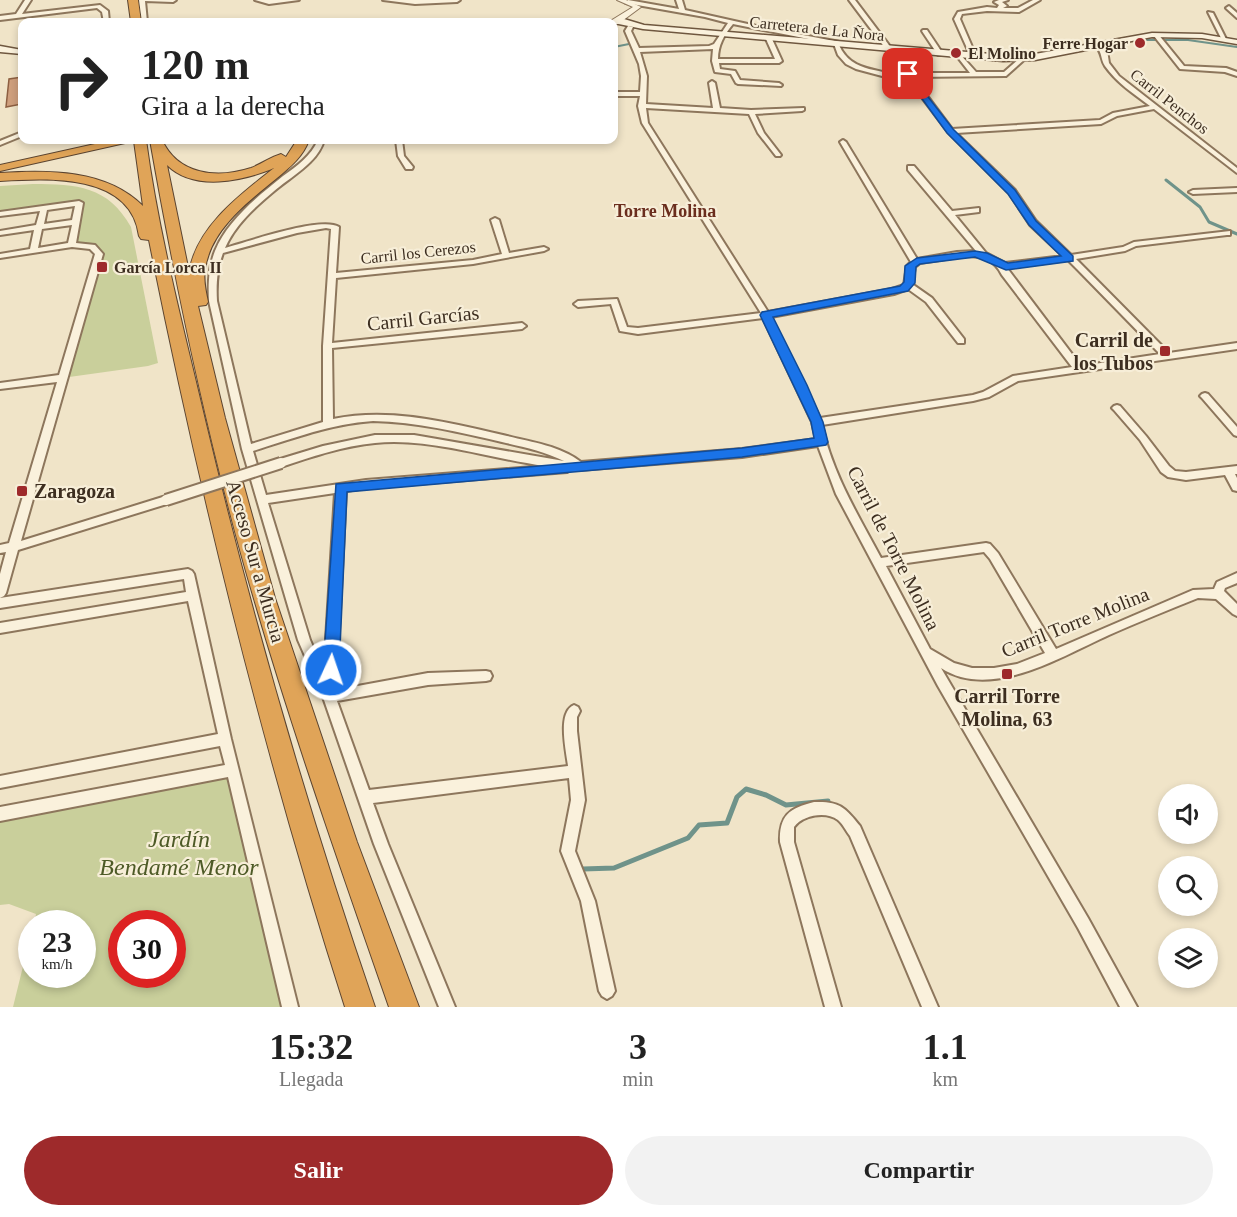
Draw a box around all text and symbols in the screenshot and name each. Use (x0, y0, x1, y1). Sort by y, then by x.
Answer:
street label: Carretera de La Ñora (749, 13, 885, 44)
place label: Ferre Hogar (1043, 35, 1128, 53)
marker: Ferre Hogar (1133, 36, 1147, 50)
icon: right (42, 42, 120, 120)
text: 120 m (141, 42, 250, 88)
place label: El Molino (968, 45, 1036, 62)
marker: El Molino (949, 46, 963, 60)
pin (882, 48, 933, 99)
icon: arrive (891, 57, 924, 90)
street label: Carril Penchos (1127, 66, 1212, 137)
text: Gira a la derecha (141, 91, 325, 121)
district label: Torre Molina (614, 201, 716, 221)
street label: Carril los Cerezos (360, 238, 476, 267)
place label: García Lorca II (114, 259, 222, 276)
marker: García Lorca II (95, 260, 109, 274)
street label: Carril Garcías (366, 301, 480, 335)
place label: Carril de los Tubos (1073, 329, 1153, 374)
marker: Carril de los Tubos (1158, 344, 1172, 358)
street label: Carril de Torre Molina (843, 462, 945, 634)
street label: Acceso Sur a Murcia (222, 477, 290, 645)
place label: Zaragoza (34, 480, 115, 503)
marker: Zaragoza (15, 484, 29, 498)
street label: Carril Torre Molina (998, 582, 1152, 662)
position arrow (299, 638, 363, 702)
marker: Carril Torre Molina, 63 (1000, 667, 1014, 681)
place label: Carril Torre Molina, 63 (954, 685, 1060, 730)
map controls (1158, 784, 1218, 988)
button: sound (1158, 784, 1218, 844)
park label: Jardín Bendamé Menor (99, 826, 259, 880)
button: search (1158, 856, 1218, 916)
speed limit sign: 30 (108, 910, 186, 988)
text: 23 (42, 925, 72, 958)
button: layers (1158, 928, 1218, 988)
text: km/h (42, 956, 72, 972)
text: 15:32 (269, 1027, 353, 1067)
text: 3 (629, 1027, 647, 1067)
text: 1.1 (923, 1027, 968, 1067)
text: Llegada (279, 1068, 343, 1090)
text: min (622, 1068, 654, 1090)
text: km (933, 1068, 958, 1090)
button: Salir (24, 1136, 613, 1205)
button: Compartir (625, 1136, 1213, 1205)

